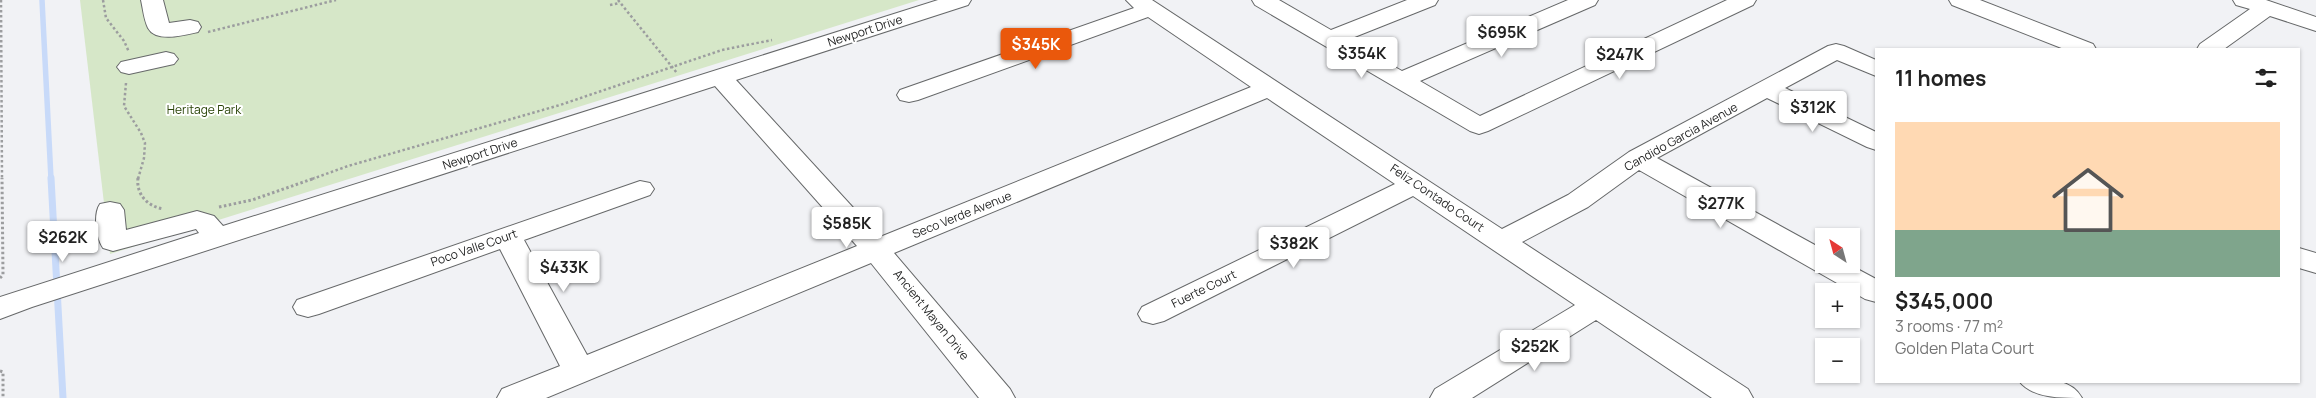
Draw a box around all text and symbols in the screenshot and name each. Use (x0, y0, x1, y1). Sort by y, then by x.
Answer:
street label: Newport Drive (825, 10, 905, 51)
pin: $695K (1467, 15, 1537, 58)
text: $695K (1477, 21, 1527, 43)
pin: $345K (1001, 28, 1071, 70)
text: $345K (1012, 33, 1060, 55)
pin: $354K (1327, 36, 1397, 79)
pin: $247K (1585, 38, 1655, 80)
text: $354K (1338, 42, 1386, 64)
text: $247K (1596, 43, 1644, 65)
text: 11 homes (1895, 64, 1986, 92)
icon: filters (2252, 64, 2280, 92)
pin: $312K (1778, 90, 1848, 133)
text: $312K (1790, 96, 1836, 118)
street label: Candido Garcia Avenue (1621, 98, 1741, 175)
park label: Heritage Park (167, 101, 242, 118)
street label: Newport Drive (440, 133, 520, 174)
icon: home (2043, 155, 2133, 245)
street label: Feliz Contado Court (1387, 160, 1488, 236)
pin: $277K (1686, 186, 1756, 229)
street label: Seco Verde Avenue (910, 187, 1014, 242)
text: $277K (1697, 192, 1745, 214)
pin: $585K (812, 206, 882, 249)
text: $585K (823, 212, 871, 234)
pin: $262K (28, 220, 98, 263)
street label: Poco Valle Court (428, 225, 520, 270)
text: $262K (38, 226, 88, 248)
pin: $382K (1259, 226, 1329, 269)
north arrow (1815, 228, 1860, 272)
map controls (1815, 228, 1860, 383)
text: $382K (1269, 232, 1319, 254)
pin: $433K (529, 250, 599, 293)
text: $433K (540, 256, 588, 278)
street label: Fuerte Court (1168, 265, 1239, 312)
street label: Ancient Mayan Drive (890, 266, 973, 364)
button: + (1815, 283, 1860, 328)
text: $345,000 (1895, 287, 1993, 315)
text: 3 rooms · 77 m² (1895, 315, 2003, 337)
pin: $252K (1500, 330, 1570, 372)
text: $252K (1511, 335, 1559, 357)
text: Golden Plata Court (1895, 337, 2034, 359)
button: − (1815, 338, 1860, 383)

